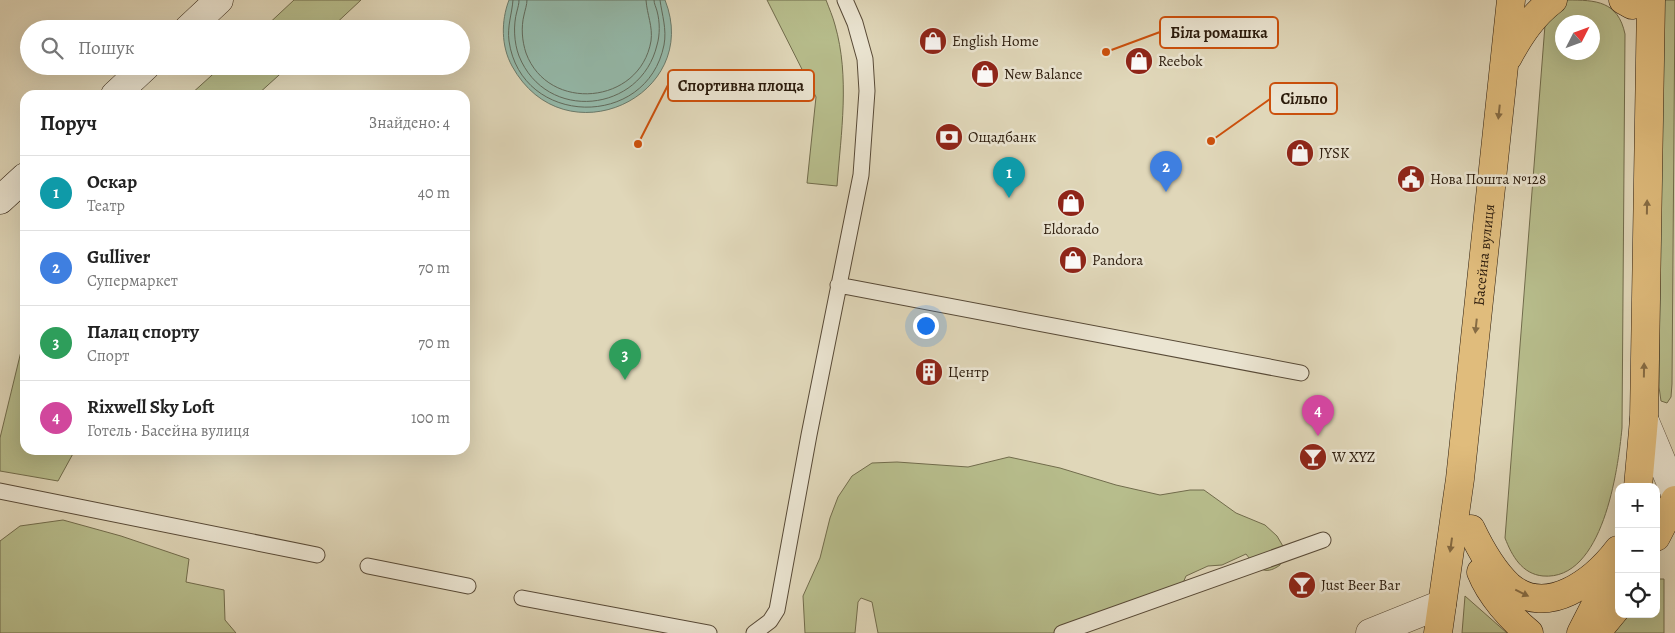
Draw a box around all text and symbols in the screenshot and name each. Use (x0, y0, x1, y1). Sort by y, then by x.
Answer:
north arrow (1555, 15, 1600, 60)
callout: Біла ромашка (1160, 17, 1278, 48)
search box (20, 20, 470, 75)
text: Біла ромашка (1170, 22, 1268, 44)
shop icon: English Home (918, 26, 948, 56)
place label: English Home (952, 31, 1039, 51)
icon: search (38, 34, 66, 62)
text: Пошук (78, 35, 135, 61)
shop icon: Reebok (1124, 46, 1154, 76)
place label: Reebok (1158, 51, 1203, 71)
shop icon: New Balance (970, 59, 1000, 89)
place label: New Balance (1004, 64, 1083, 84)
callout: Спортивна площа (668, 70, 814, 101)
text: Спортивна площа (678, 75, 805, 97)
callout: Сільпо (1270, 83, 1337, 114)
text: Сільпо (1280, 88, 1328, 110)
one-way arrow (1495, 104, 1503, 120)
text: Поруч (40, 109, 97, 137)
text: Знайдено: 4 (369, 112, 450, 134)
bank icon: Ощадбанк (934, 122, 964, 152)
place label: Ощадбанк (968, 127, 1037, 147)
shop icon: JYSK (1285, 138, 1315, 168)
place label: JYSK (1319, 143, 1350, 163)
pin: 2 (1150, 151, 1182, 192)
pin: 1 (993, 157, 1025, 198)
public building icon: Нова Пошта №128 (1396, 164, 1426, 194)
text: Оскар (87, 169, 137, 195)
place label: Нова Пошта №128 (1430, 169, 1546, 189)
text: 1 (53, 182, 59, 204)
text: 40 m (418, 182, 450, 204)
shop icon: Eldorado (1056, 188, 1086, 218)
text: Театр (87, 195, 125, 217)
one-way arrow (1644, 199, 1652, 215)
street label: Басейна вулиця (1469, 203, 1499, 307)
place label: Eldorado (1043, 219, 1099, 239)
text: Gulliver (87, 244, 150, 270)
shop icon: Pandora (1058, 245, 1088, 275)
place label: Pandora (1092, 250, 1143, 270)
text: 2 (52, 257, 60, 279)
text: 70 m (418, 257, 450, 279)
text: Супермаркет (87, 270, 178, 292)
your location (913, 313, 939, 339)
one-way arrow (1472, 318, 1480, 334)
text: Палац спорту (87, 319, 199, 345)
text: 3 (53, 332, 59, 354)
text: 70 m (418, 332, 450, 354)
pin: 3 (609, 339, 641, 380)
text: Спорт (87, 345, 129, 367)
building icon: Центр (914, 357, 944, 387)
place label: Центр (948, 362, 989, 382)
one-way arrow (1640, 362, 1648, 378)
text: Rixwell Sky Loft (87, 394, 214, 420)
pin: 4 (1302, 395, 1334, 436)
text: 4 (52, 407, 60, 429)
text: 100 m (411, 407, 450, 429)
text: Готель · Басейна вулиця (87, 420, 250, 442)
bar icon: W XYZ (1298, 442, 1328, 472)
place label: W XYZ (1331, 447, 1375, 467)
map controls (1615, 483, 1660, 618)
button: + (1615, 483, 1660, 528)
button: − (1615, 528, 1660, 573)
one-way arrow (1446, 537, 1454, 553)
bar icon: Just Beer Bar (1287, 570, 1317, 600)
button: locate (1615, 573, 1660, 618)
place label: Just Beer Bar (1321, 575, 1400, 595)
one-way arrow (1515, 589, 1529, 597)

